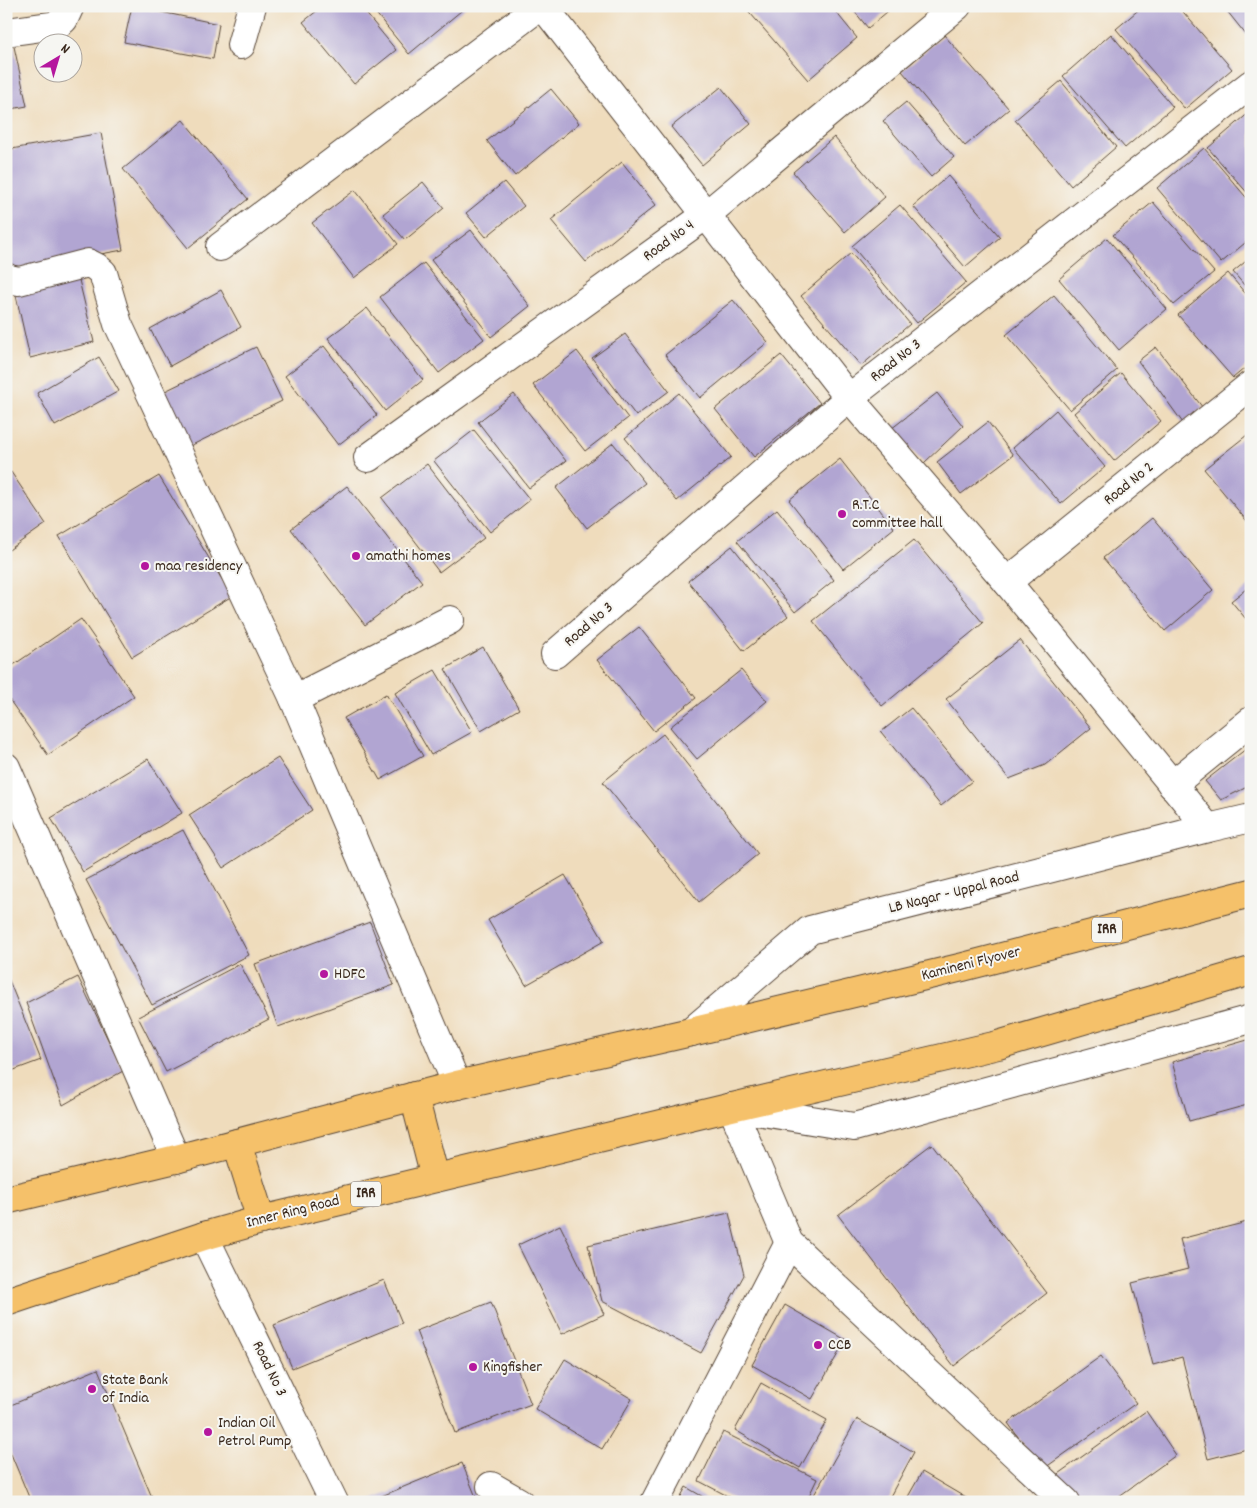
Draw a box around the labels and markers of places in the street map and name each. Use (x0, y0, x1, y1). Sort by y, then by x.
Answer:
place label: R.T.C committee hall (852, 494, 943, 535)
marker: R.T.C committee hall (836, 508, 848, 520)
place label: amathi homes (366, 545, 451, 568)
marker: amathi homes (350, 550, 362, 562)
place label: maa residency (155, 555, 243, 578)
marker: maa residency (139, 560, 151, 572)
place label: HDFC (334, 963, 366, 986)
marker: HDFC (318, 968, 330, 980)
place label: CCB (828, 1334, 851, 1357)
marker: CCB (812, 1339, 824, 1351)
place label: Kingfisher (483, 1356, 542, 1379)
marker: Kingfisher (467, 1361, 479, 1373)
place label: State Bank of India (102, 1369, 168, 1410)
marker: State Bank of India (86, 1383, 98, 1395)
place label: Indian Oil Petrol Pump (218, 1412, 291, 1453)
marker: Indian Oil Petrol Pump (202, 1426, 214, 1438)

